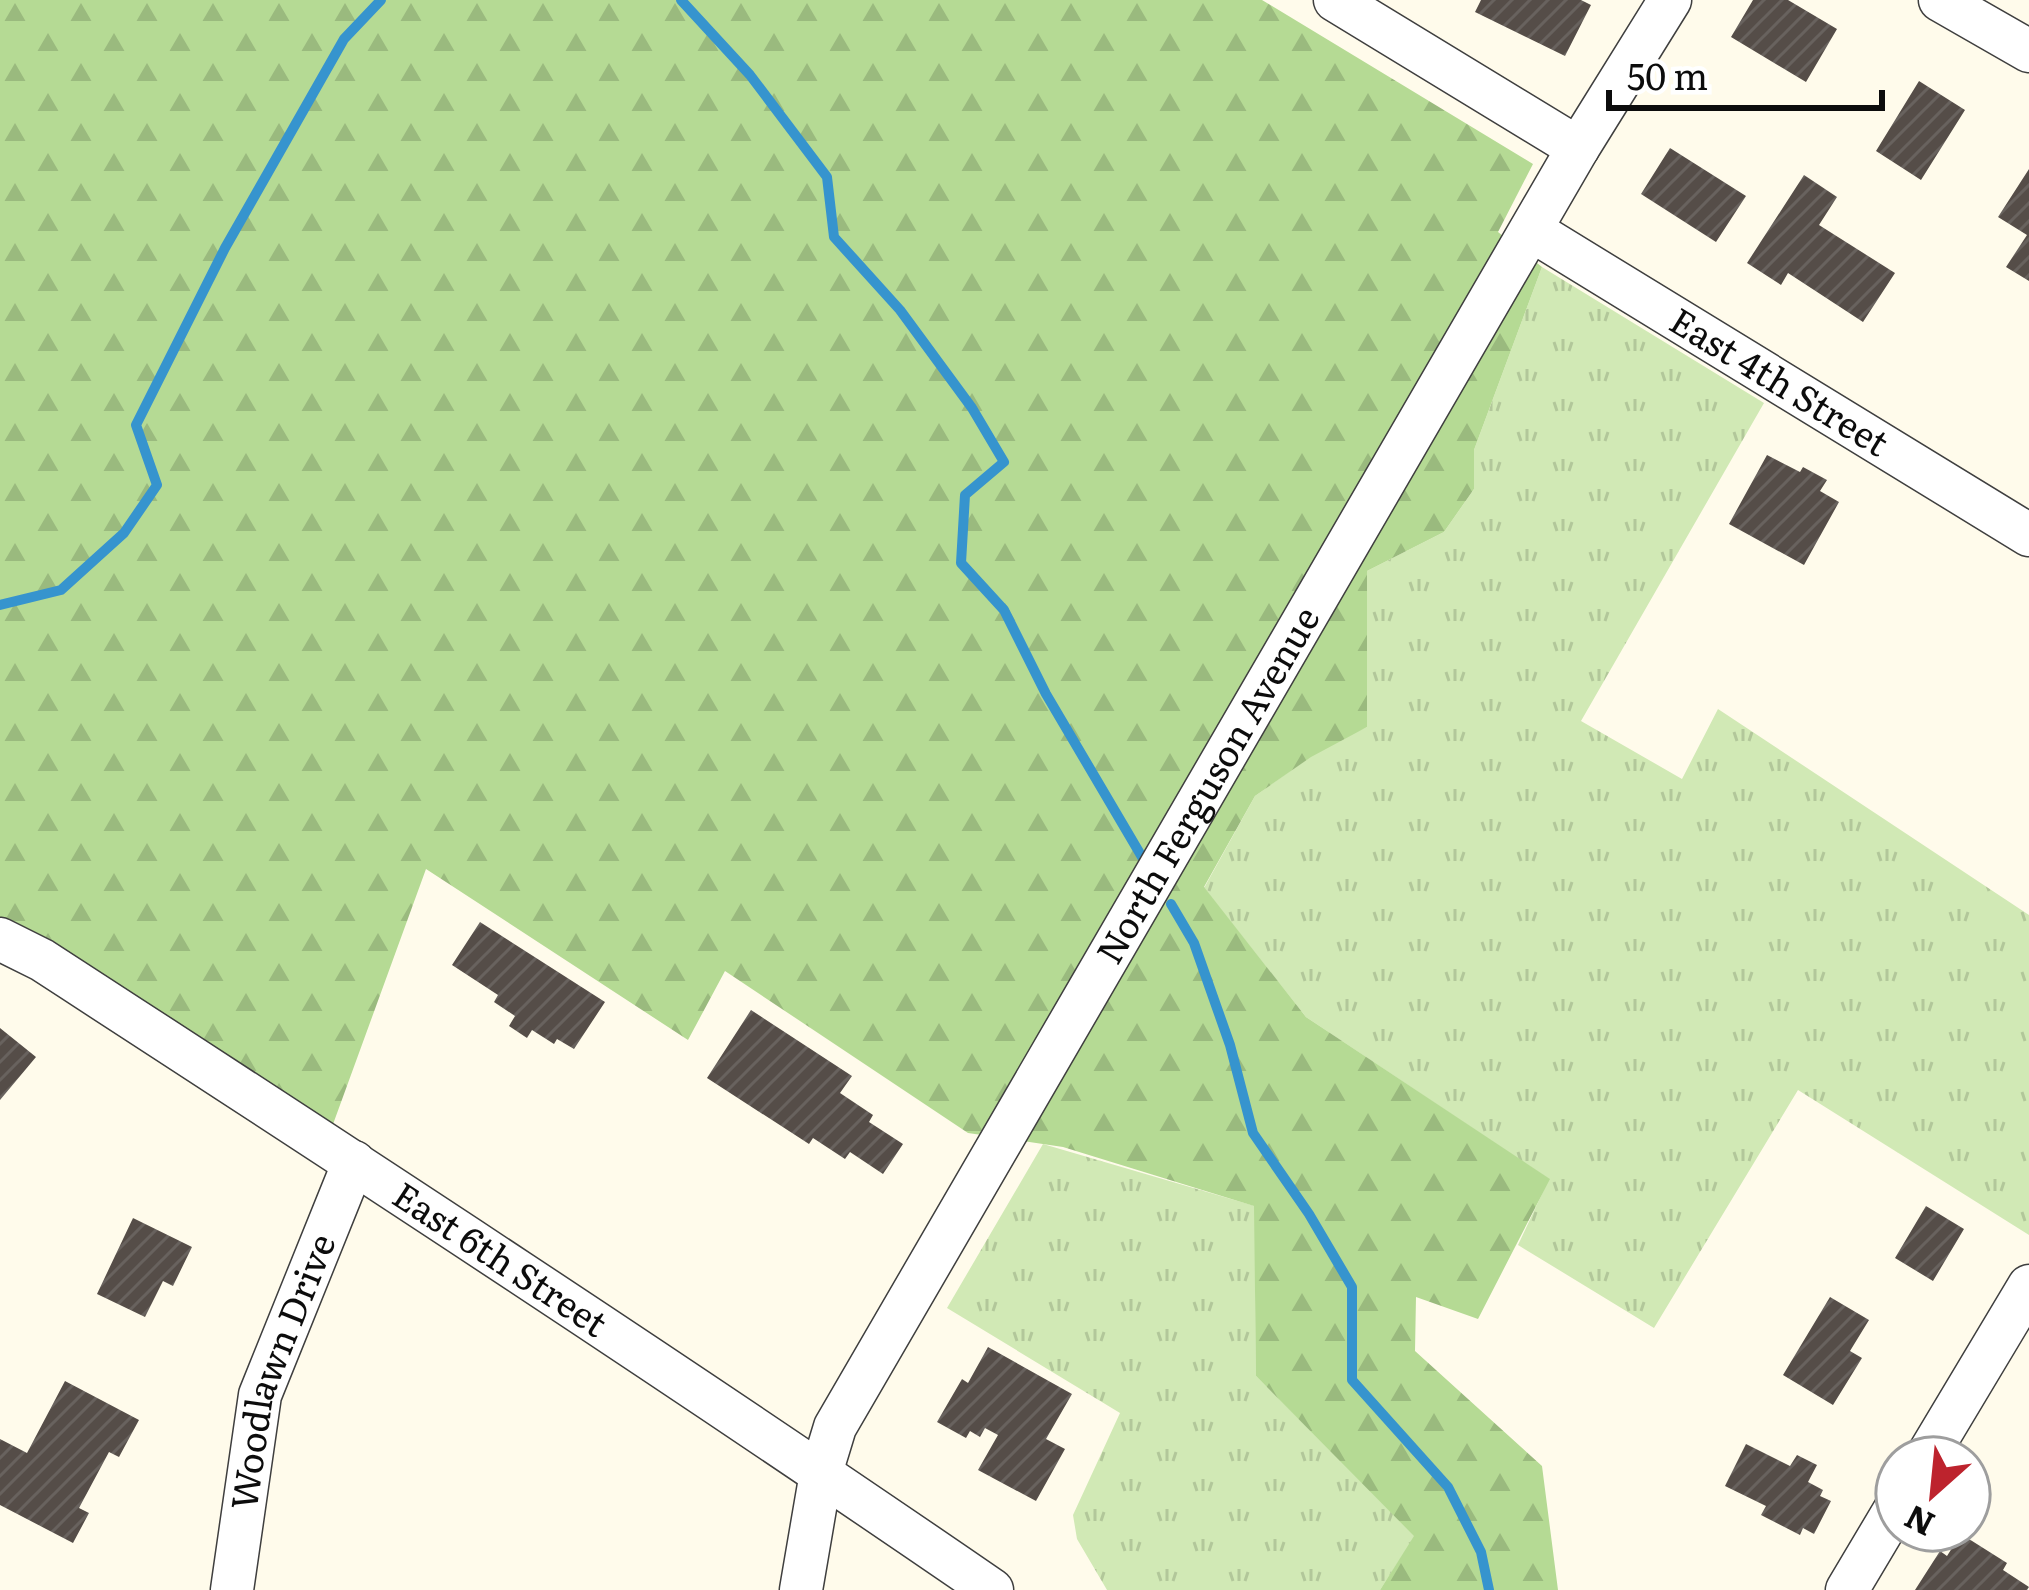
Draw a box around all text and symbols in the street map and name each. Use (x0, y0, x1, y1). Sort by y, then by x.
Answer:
scale bar (1609, 36, 1882, 110)
text: 50 m (1627, 48, 1708, 101)
street label: East 4th Street (1661, 292, 1900, 467)
street label: North Ferguson Avenue (1081, 595, 1330, 972)
street label: East 6th Street (383, 1167, 620, 1348)
street label: Woodlawn Drive (215, 1225, 346, 1513)
north arrow (1873, 1434, 1993, 1554)
text: N (1895, 1495, 1942, 1551)

